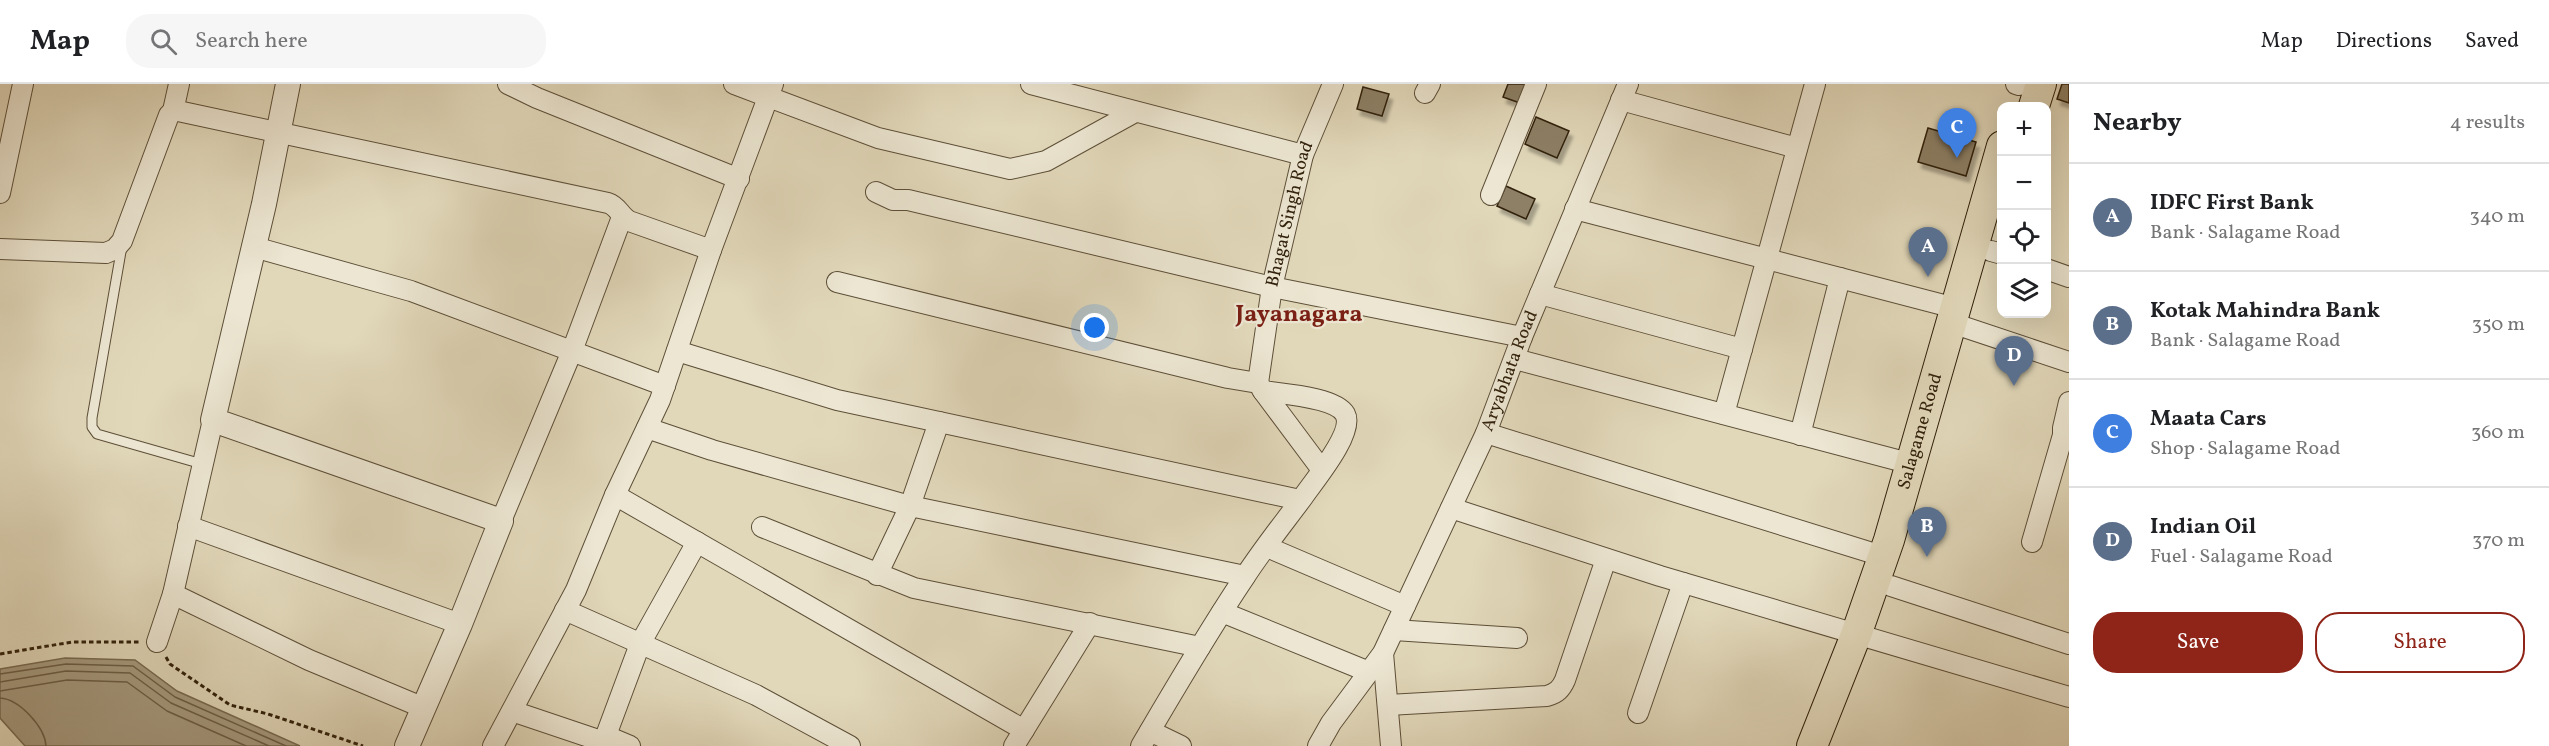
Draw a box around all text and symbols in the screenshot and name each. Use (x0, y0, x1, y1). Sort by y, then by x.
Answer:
search box (126, 14, 546, 68)
text: Map (30, 22, 90, 61)
icon: search (147, 25, 180, 58)
text: Search here (195, 26, 308, 57)
text: Map (2261, 27, 2303, 56)
text: Directions (2336, 27, 2432, 56)
text: Saved (2465, 27, 2519, 56)
map controls (1997, 102, 2051, 318)
button: + (1997, 102, 2051, 156)
text: Nearby (2093, 105, 2182, 141)
pin: C (1938, 109, 1976, 158)
text: 4 results (2450, 109, 2525, 137)
street label: Bhagat Singh Road (1260, 137, 1320, 289)
button: − (1997, 156, 2051, 210)
text: IDFC First Bank (2150, 188, 2314, 219)
text: A (2105, 203, 2120, 231)
text: 340 m (2469, 203, 2525, 231)
button: locate (1997, 210, 2051, 264)
text: Bank · Salagame Road (2150, 219, 2341, 247)
pin: A (1908, 228, 1948, 277)
button: layers (1997, 264, 2051, 318)
text: Kotak Mahindra Bank (2150, 296, 2380, 327)
district label: Jayanagara (1234, 298, 1363, 332)
street label: Aryabhata Road (1475, 307, 1544, 435)
text: B (2106, 311, 2119, 339)
text: 350 m (2472, 311, 2525, 339)
your location (1080, 313, 1109, 342)
text: Bank · Salagame Road (2150, 327, 2341, 355)
pin: D (1994, 336, 2034, 386)
street label: Salagame Road (1892, 370, 1949, 493)
text: Maata Cars (2150, 404, 2266, 435)
text: C (2106, 419, 2119, 447)
text: 360 m (2471, 419, 2525, 447)
text: Shop · Salagame Road (2150, 435, 2340, 463)
pin: B (1908, 508, 1946, 557)
text: Indian Oil (2150, 512, 2256, 543)
text: D (2105, 527, 2120, 555)
text: 370 m (2472, 527, 2525, 555)
text: Fuel · Salagame Road (2150, 543, 2333, 571)
button: Save (2093, 612, 2303, 673)
button: Share (2315, 612, 2525, 673)

